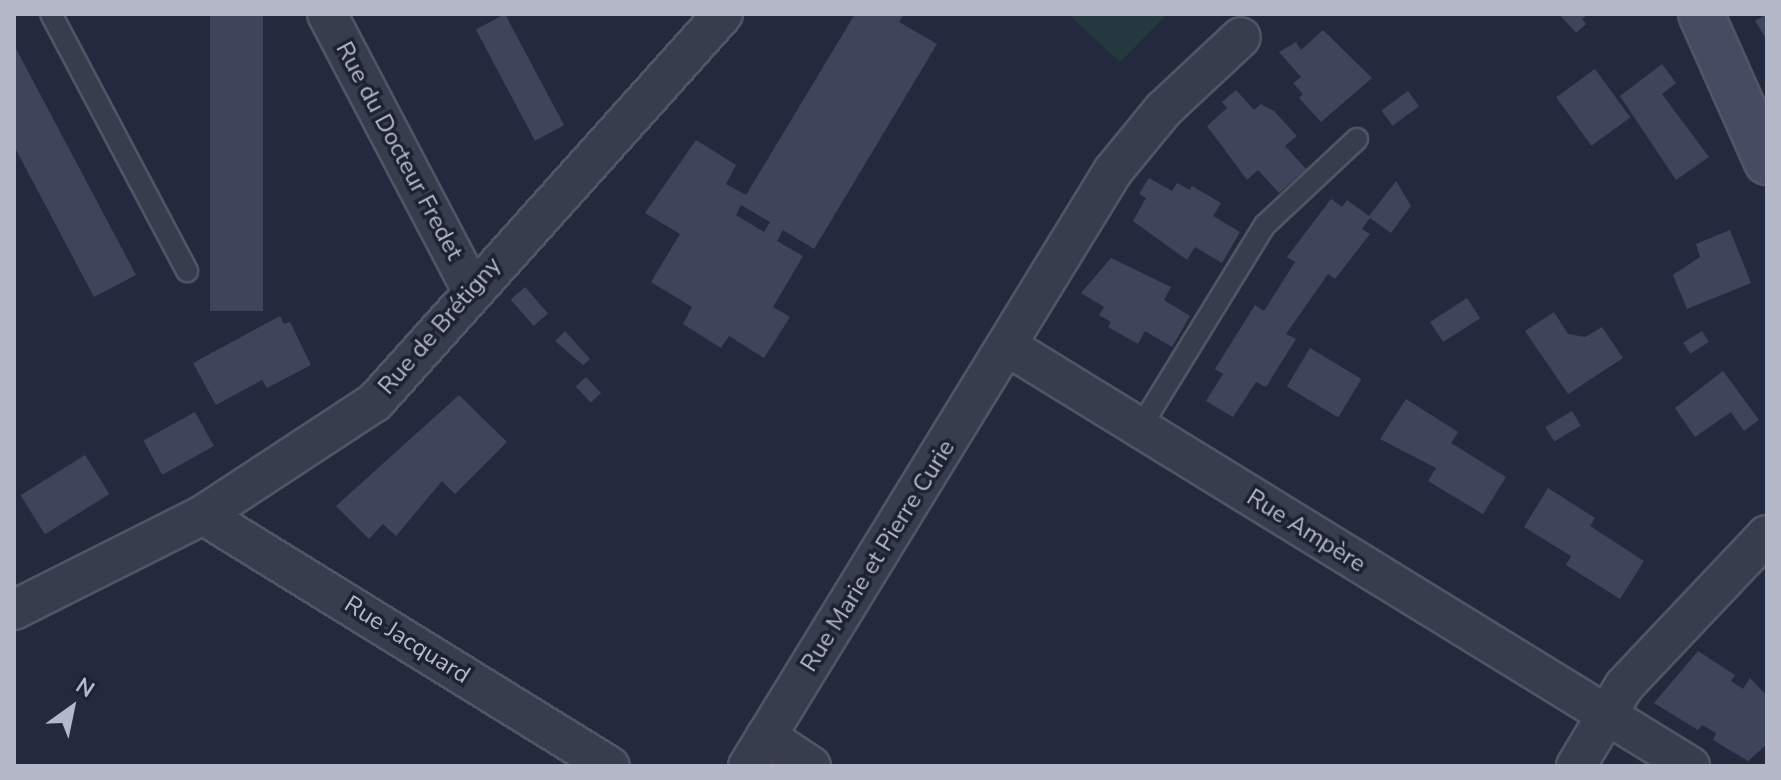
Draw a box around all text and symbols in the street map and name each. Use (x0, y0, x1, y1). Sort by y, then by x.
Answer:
street label: Rue du Docteur Fredet (329, 37, 469, 265)
street label: Rue de Brétigny (372, 251, 508, 401)
street label: Rue Marie et Pierre Curie (795, 435, 961, 677)
street label: Rue Ampère (1241, 483, 1371, 579)
street label: Rue Jacquard (339, 590, 475, 690)
north arrow (32, 668, 112, 748)
text: N (70, 671, 100, 705)

